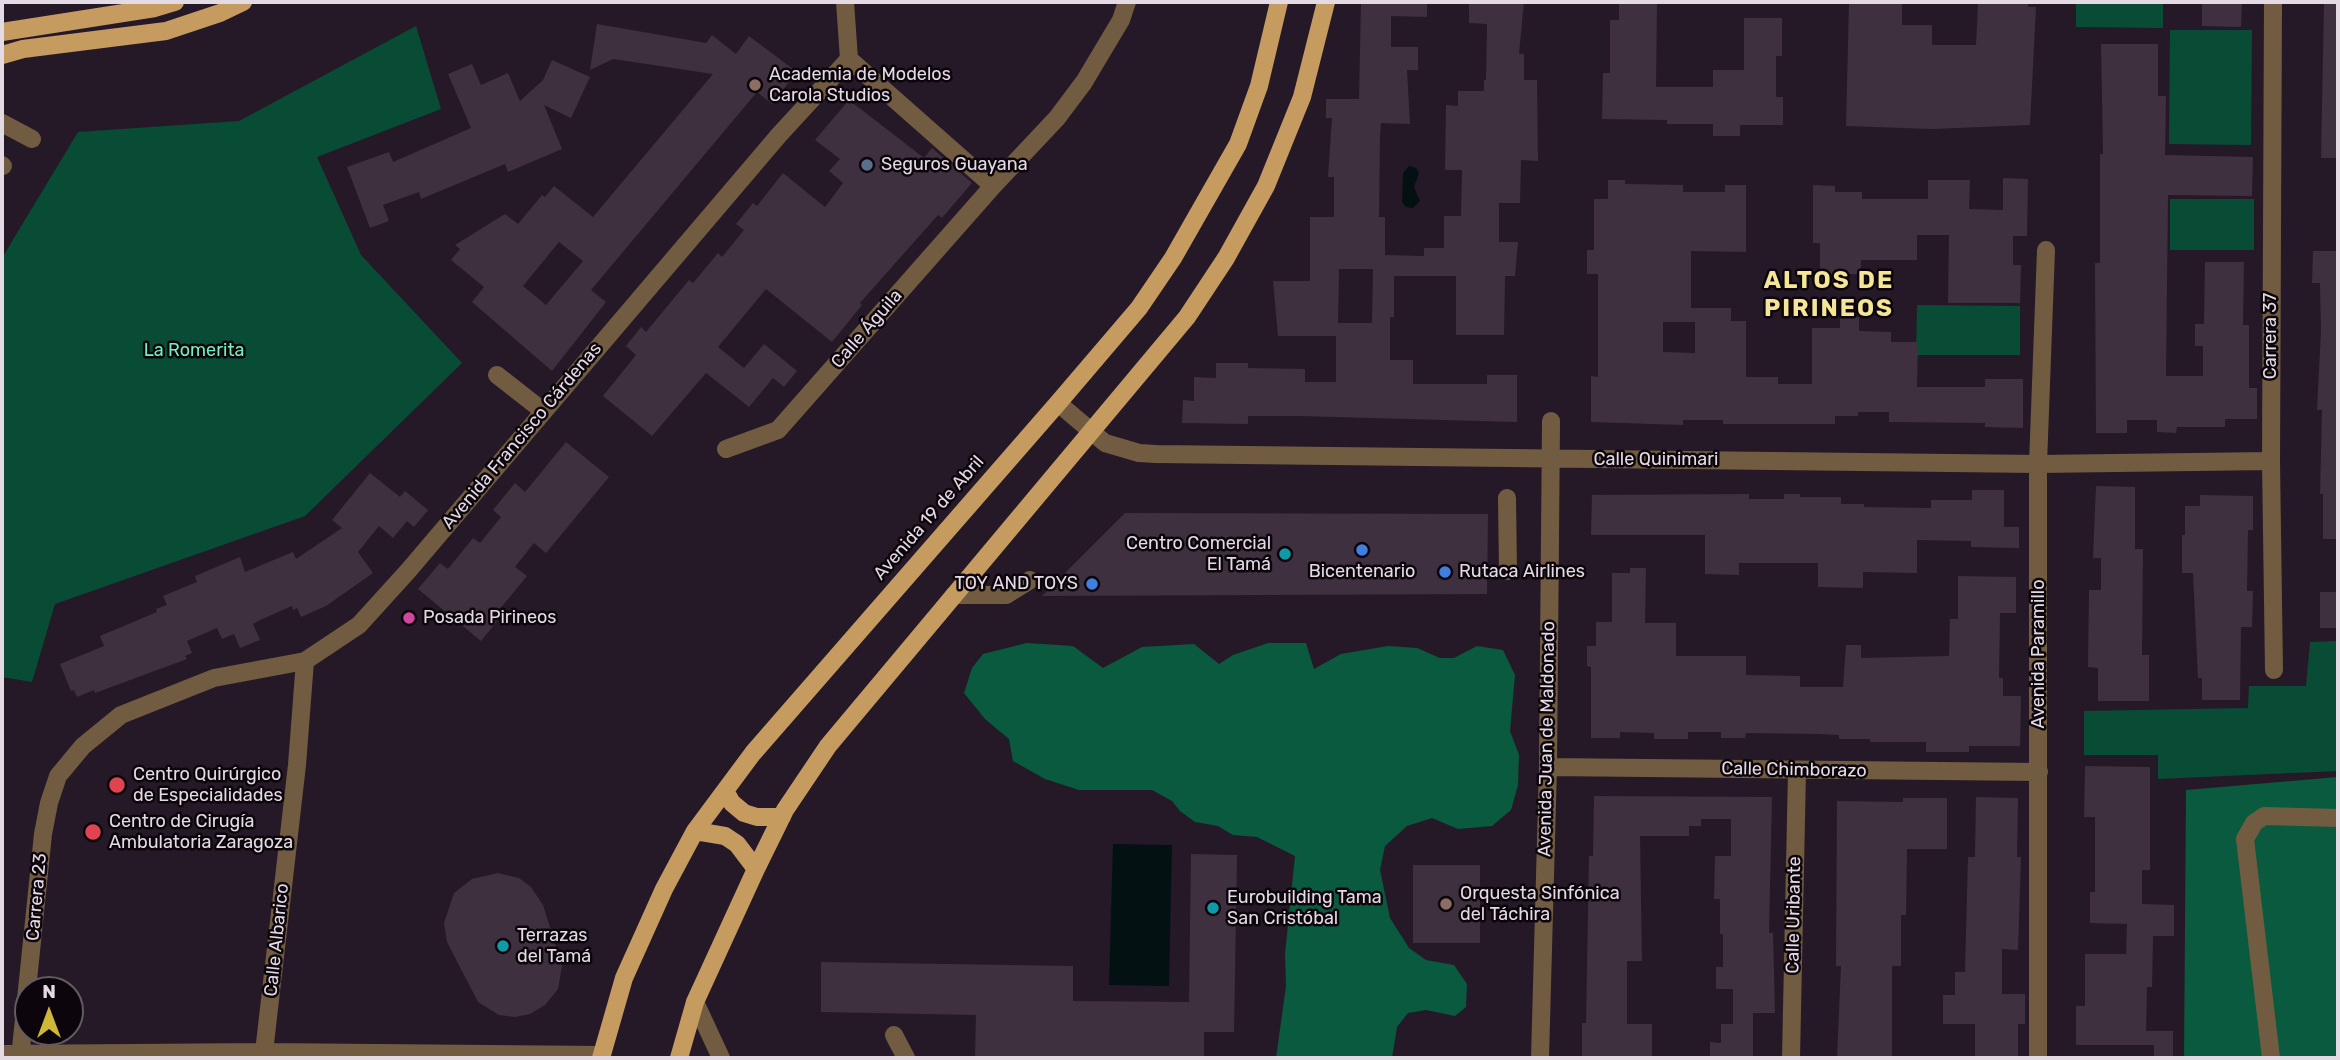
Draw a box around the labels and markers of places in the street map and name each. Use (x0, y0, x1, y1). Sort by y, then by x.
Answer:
place label: Academia de Modelos Carola Studios (769, 64, 951, 106)
marker: Academia de Modelos Carola Studios (747, 77, 763, 93)
place label: Seguros Guayana (881, 154, 1028, 176)
marker: Seguros Guayana (859, 157, 875, 173)
place label: Centro Comercial El Tamá (1126, 533, 1271, 576)
marker: Bicentenario (1354, 542, 1370, 558)
marker: Centro Comercial El Tamá (1277, 546, 1293, 562)
place label: Bicentenario (1309, 561, 1415, 583)
place label: Rutaca Airlines (1459, 561, 1585, 583)
marker: Rutaca Airlines (1437, 564, 1453, 580)
place label: TOY AND TOYS (955, 573, 1078, 595)
marker: TOY AND TOYS (1084, 576, 1100, 592)
place label: Posada Pirineos (423, 607, 557, 629)
marker: Posada Pirineos (401, 610, 417, 626)
place label: Centro Quirúrgico de Especialidades (133, 764, 283, 806)
marker: Centro Quirúrgico de Especialidades (107, 775, 127, 795)
place label: Centro de Cirugía Ambulatoria Zaragoza (109, 811, 293, 854)
marker: Centro de Cirugía Ambulatoria Zaragoza (83, 822, 103, 842)
place label: Orquesta Sinfónica del Táchira (1460, 883, 1620, 926)
place label: Eurobuilding Tama San Cristóbal (1227, 887, 1382, 930)
marker: Orquesta Sinfónica del Táchira (1438, 896, 1454, 912)
marker: Eurobuilding Tama San Cristóbal (1205, 900, 1221, 916)
place label: Terrazas del Tamá (517, 925, 591, 968)
marker: Terrazas del Tamá (495, 938, 511, 954)

